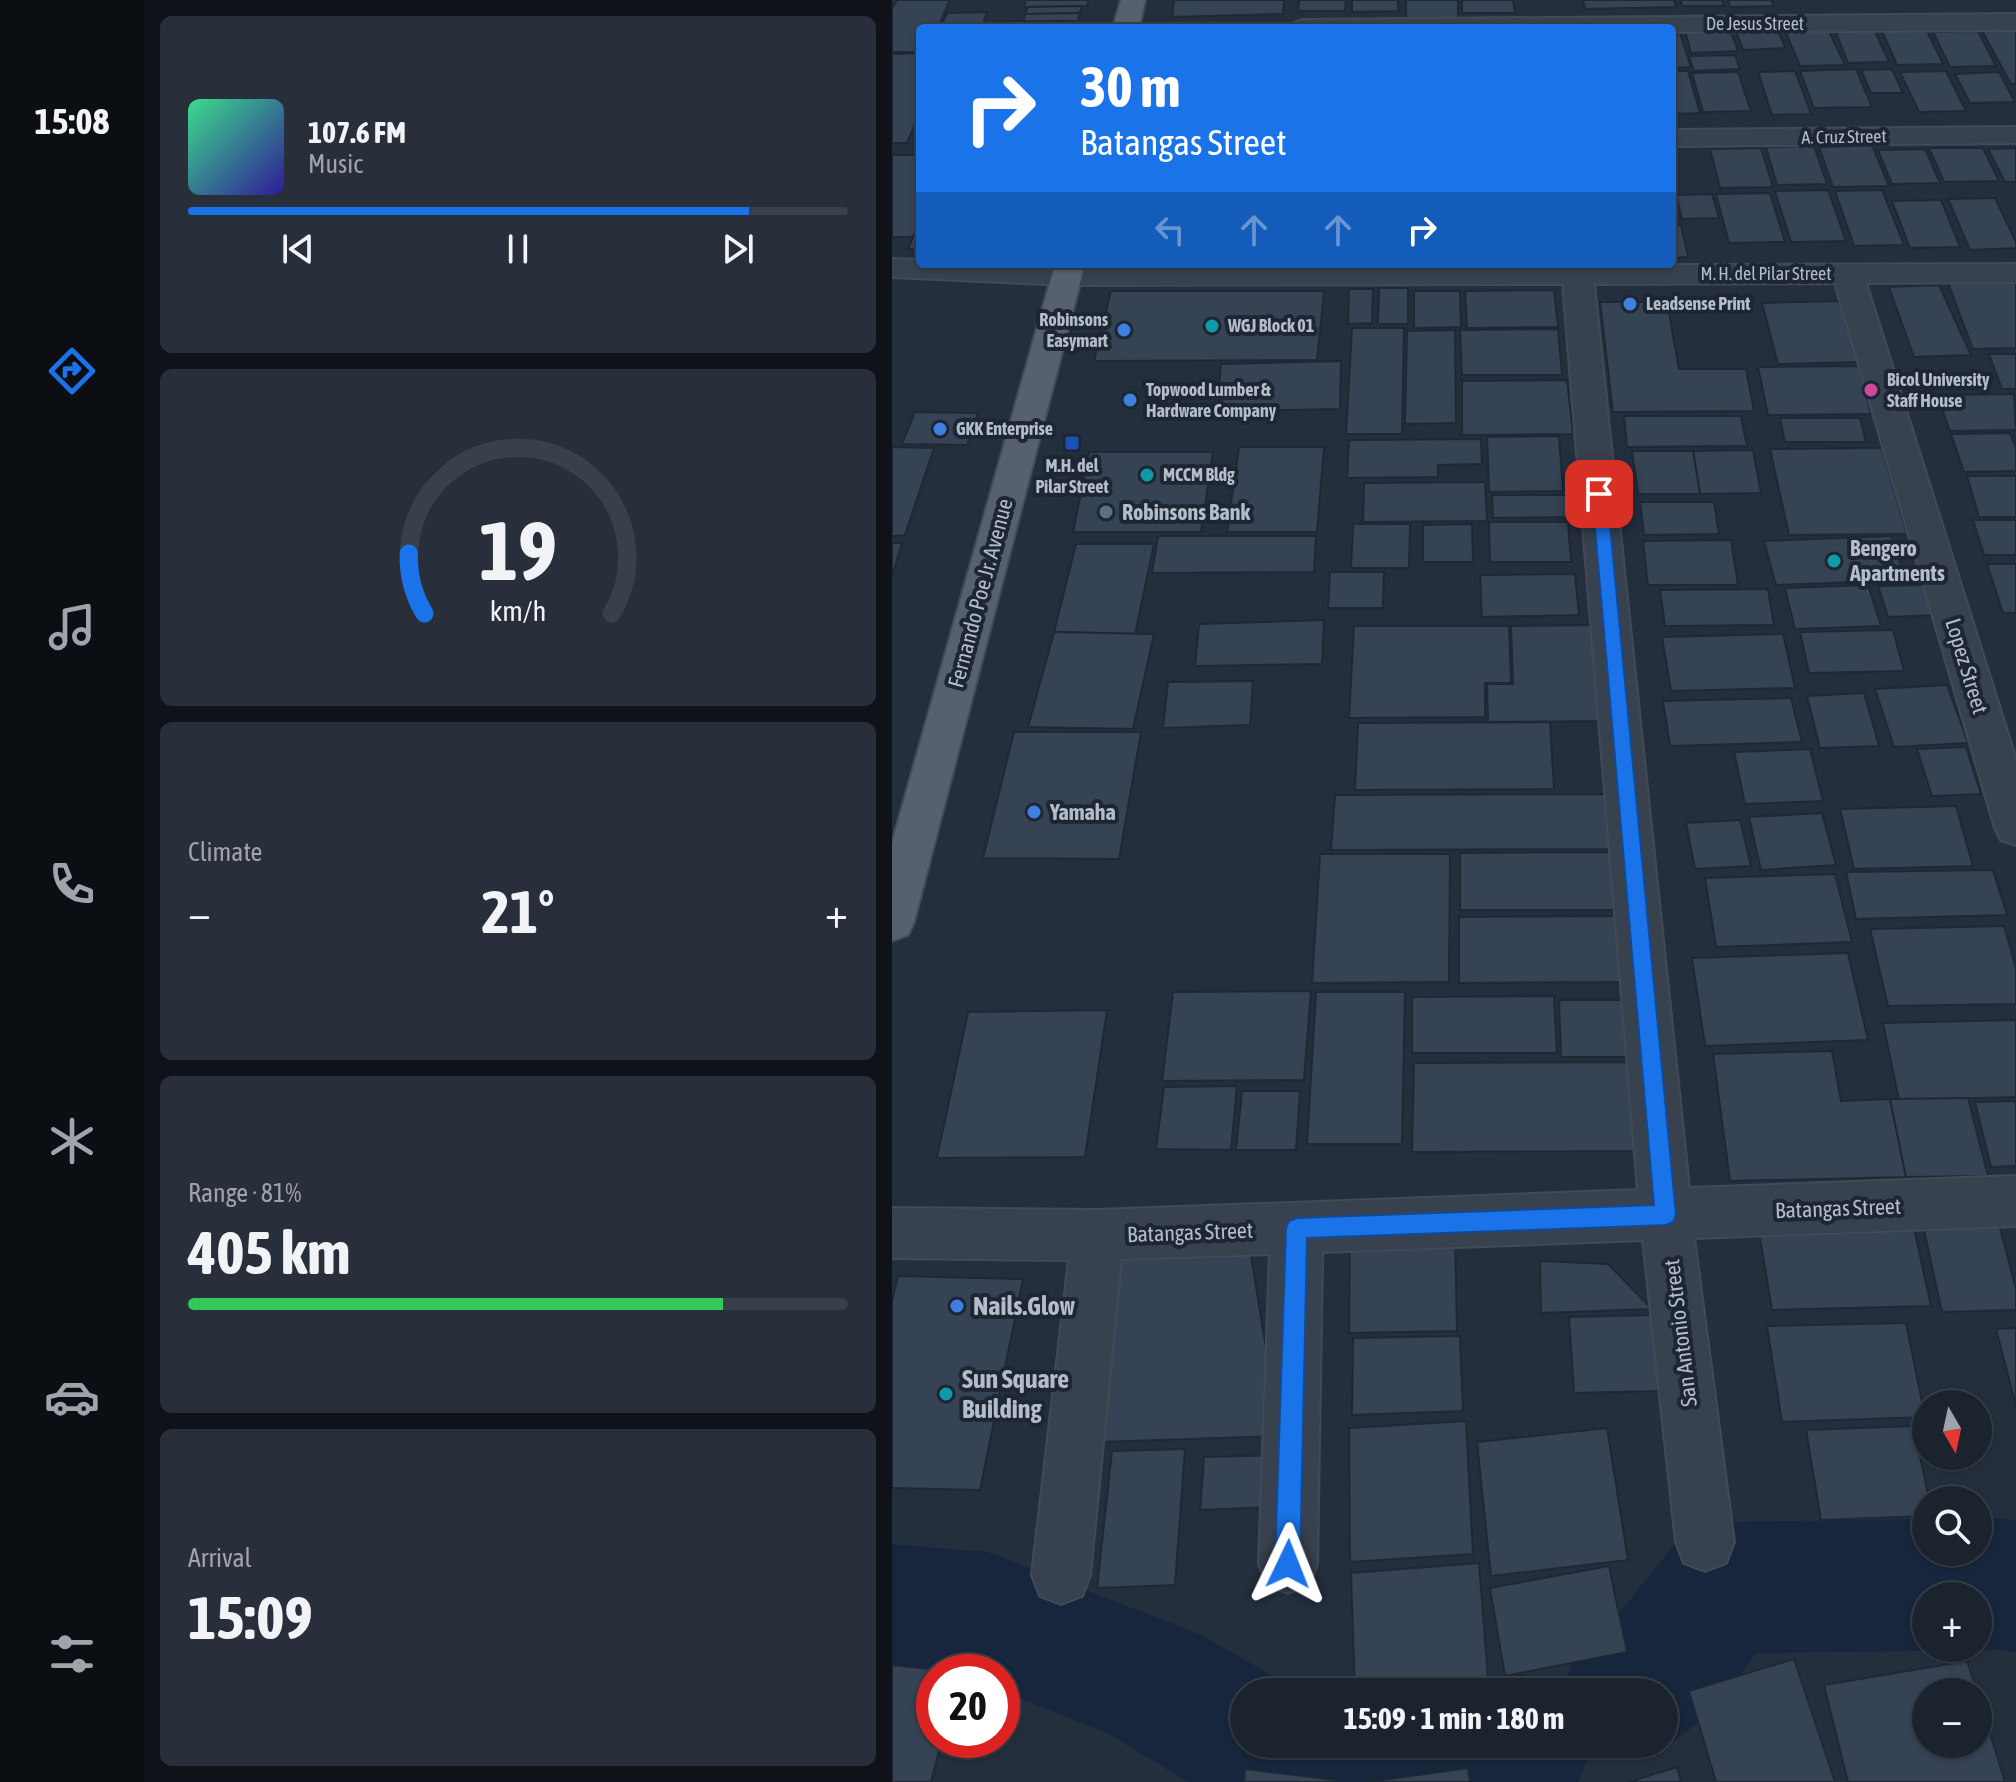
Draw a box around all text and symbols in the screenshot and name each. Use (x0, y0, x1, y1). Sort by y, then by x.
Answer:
street label: De Jesus Street (1706, 13, 1804, 34)
text: 30 m (1080, 55, 1181, 119)
icon: right (948, 56, 1052, 160)
text: 15:08 (35, 100, 109, 142)
text: 107.6 FM (308, 115, 406, 149)
text: Batangas Street (1080, 121, 1287, 163)
street label: A. Cruz Street (1801, 125, 1887, 148)
text: Music (308, 149, 363, 179)
icon: left (1148, 208, 1192, 252)
icon: ahead (1232, 208, 1276, 252)
icon: ahead (1316, 208, 1360, 252)
icon: right (1400, 208, 1444, 252)
icon: previous (276, 227, 320, 271)
icon: pause (496, 227, 540, 271)
icon: next (716, 227, 760, 271)
street label: M. H. del Pilar Street (1701, 263, 1831, 284)
place label: Leadsense Print (1646, 293, 1751, 314)
marker: Leadsense Print (1621, 295, 1639, 313)
place label: Robinsons Easymart (1039, 309, 1109, 351)
place label: WGJ Block 01 (1227, 315, 1314, 336)
marker: WGJ Block 01 (1203, 317, 1221, 335)
marker: Robinsons Easymart (1115, 321, 1133, 339)
icon: directions (44, 343, 100, 399)
place label: Bicol University Staff House (1887, 369, 1990, 411)
place label: Topwood Lumber & Hardware Company (1146, 379, 1277, 421)
marker: Bicol University Staff House (1862, 381, 1880, 399)
marker: Topwood Lumber & Hardware Company (1121, 391, 1139, 409)
place label: GKK Enterprise (956, 418, 1053, 439)
marker: GKK Enterprise (931, 420, 949, 438)
marker: M.H. del Pilar Street (1063, 434, 1081, 452)
place label: M.H. del Pilar Street (1035, 455, 1109, 497)
pin (1565, 460, 1633, 528)
place label: MCCM Bldg (1163, 464, 1235, 485)
marker: MCCM Bldg (1138, 466, 1156, 484)
icon: arrive (1577, 472, 1621, 516)
street label: Fernando Poe Jr. Avenue (942, 496, 1018, 690)
place label: Robinsons Bank (1122, 499, 1250, 525)
text: 19 (479, 501, 557, 597)
marker: Robinsons Bank (1097, 503, 1115, 521)
place label: Bengero Apartments (1849, 535, 1945, 586)
marker: Bengero Apartments (1825, 552, 1843, 570)
text: km/h (490, 594, 546, 627)
icon: music (44, 599, 100, 655)
street label: Lopez Street (1940, 615, 1994, 717)
place label: Yamaha (1049, 799, 1116, 825)
marker: Yamaha (1025, 803, 1043, 821)
text: Climate (188, 837, 262, 867)
icon: phone (44, 856, 100, 912)
text: 21° (482, 877, 554, 946)
text: − (188, 887, 211, 937)
text: + (825, 887, 848, 937)
icon: climate (44, 1113, 100, 1169)
text: Range · 81% (188, 1178, 301, 1208)
street label: Batangas Street (1774, 1193, 1902, 1223)
street label: Batangas Street (1126, 1217, 1254, 1247)
text: 405 km (188, 1218, 350, 1287)
street label: San Antonio Street (1658, 1258, 1702, 1408)
place label: Nails.Glow (973, 1291, 1075, 1321)
marker: Nails.Glow (948, 1297, 966, 1315)
place label: Sun Square Building (962, 1364, 1069, 1424)
icon: car (44, 1369, 100, 1425)
marker: Sun Square Building (937, 1385, 955, 1403)
north arrow (1912, 1390, 1992, 1470)
map controls (1912, 1390, 1992, 1758)
button: search (1912, 1486, 1992, 1566)
position arrow (1246, 1522, 1330, 1606)
text: Arrival (188, 1543, 252, 1573)
button: + (1912, 1582, 1992, 1662)
text: 15:09 (188, 1583, 313, 1652)
icon: filters (44, 1626, 100, 1682)
speed limit sign: 20 (916, 1654, 1020, 1758)
button: − (1912, 1678, 1992, 1758)
text: 15:09 · 1 min · 180 m (1344, 1701, 1564, 1735)

